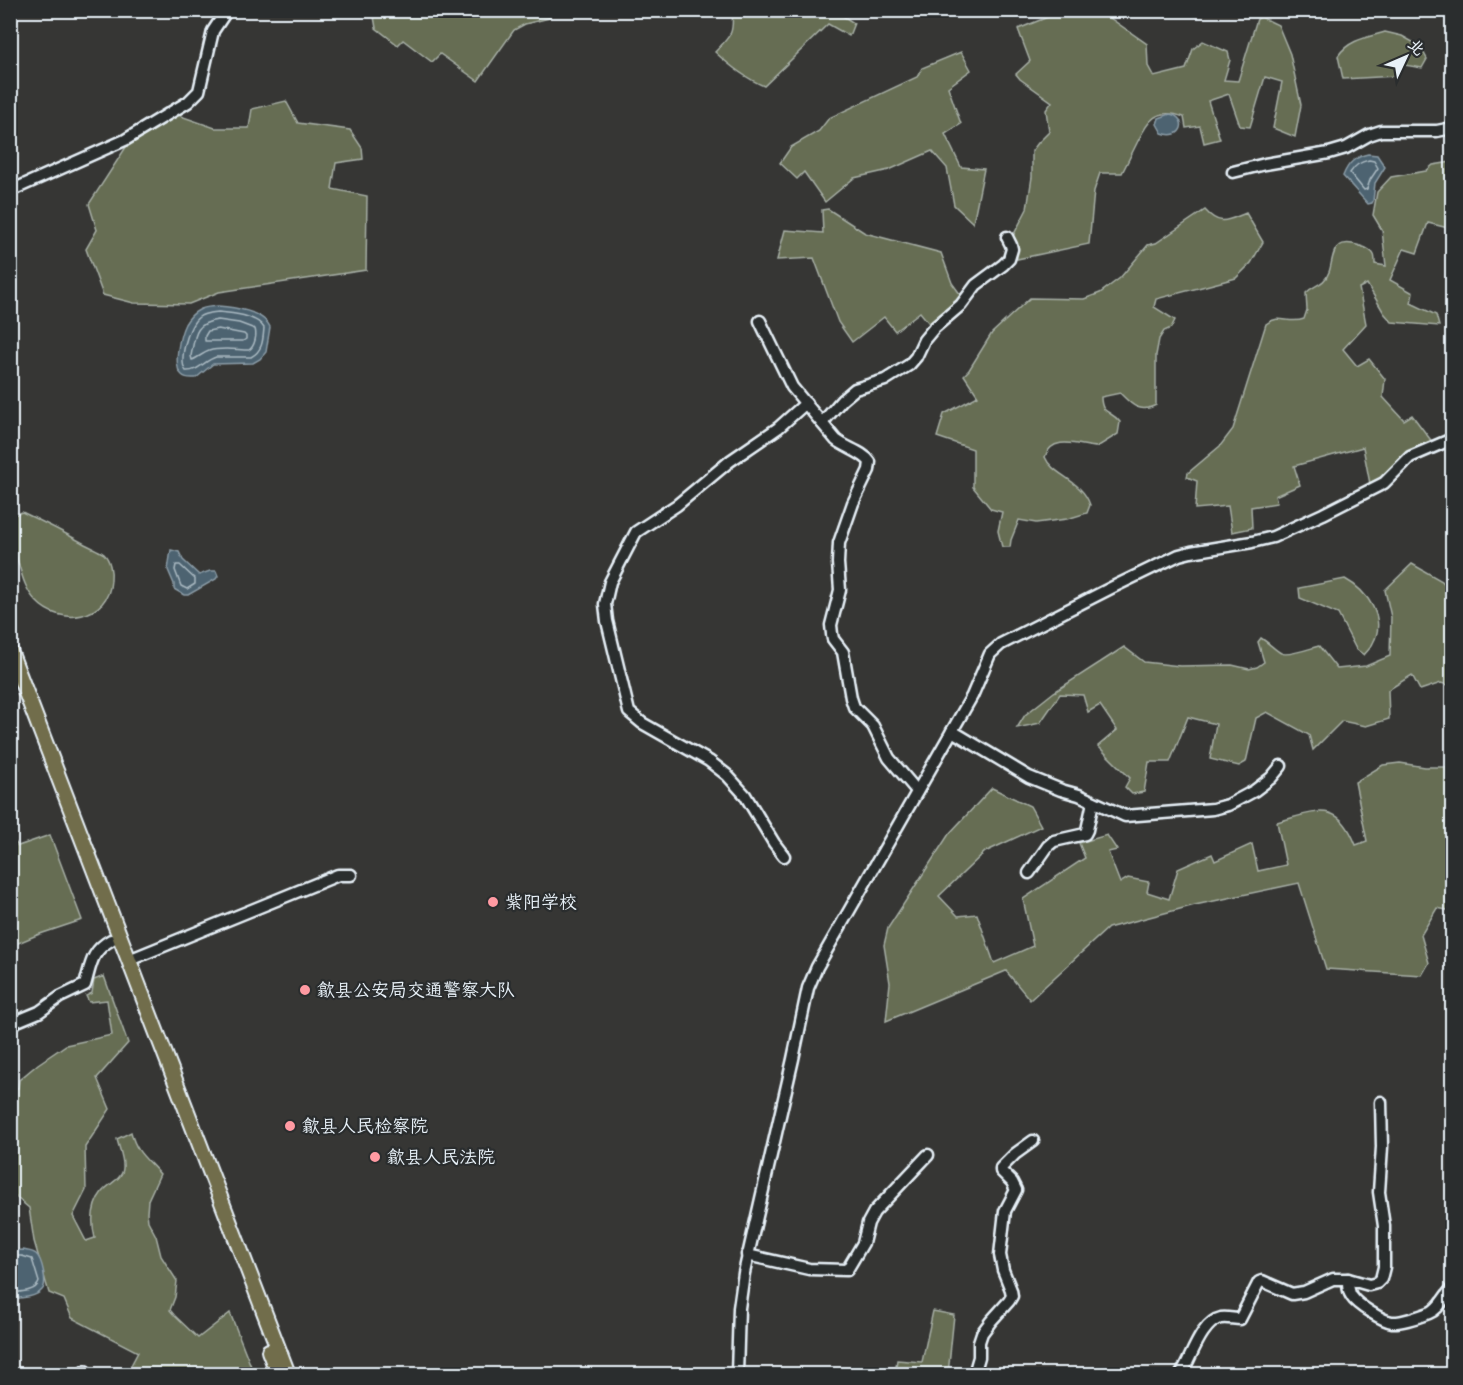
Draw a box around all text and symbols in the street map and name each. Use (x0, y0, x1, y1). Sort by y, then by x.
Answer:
north arrow (1376, 27, 1436, 87)
text: 北 (1403, 33, 1430, 60)
place label: 紫阳学校 (505, 889, 577, 914)
marker: 紫阳学校 (486, 895, 500, 909)
place label: 歙县公安局交通警察大队 (317, 977, 515, 1002)
marker: 歙县公安局交通警察大队 (298, 983, 312, 997)
place label: 歙县人民检察院 (302, 1113, 428, 1138)
marker: 歙县人民检察院 (283, 1119, 297, 1133)
place label: 歙县人民法院 (387, 1144, 495, 1169)
marker: 歙县人民法院 (368, 1150, 382, 1164)

